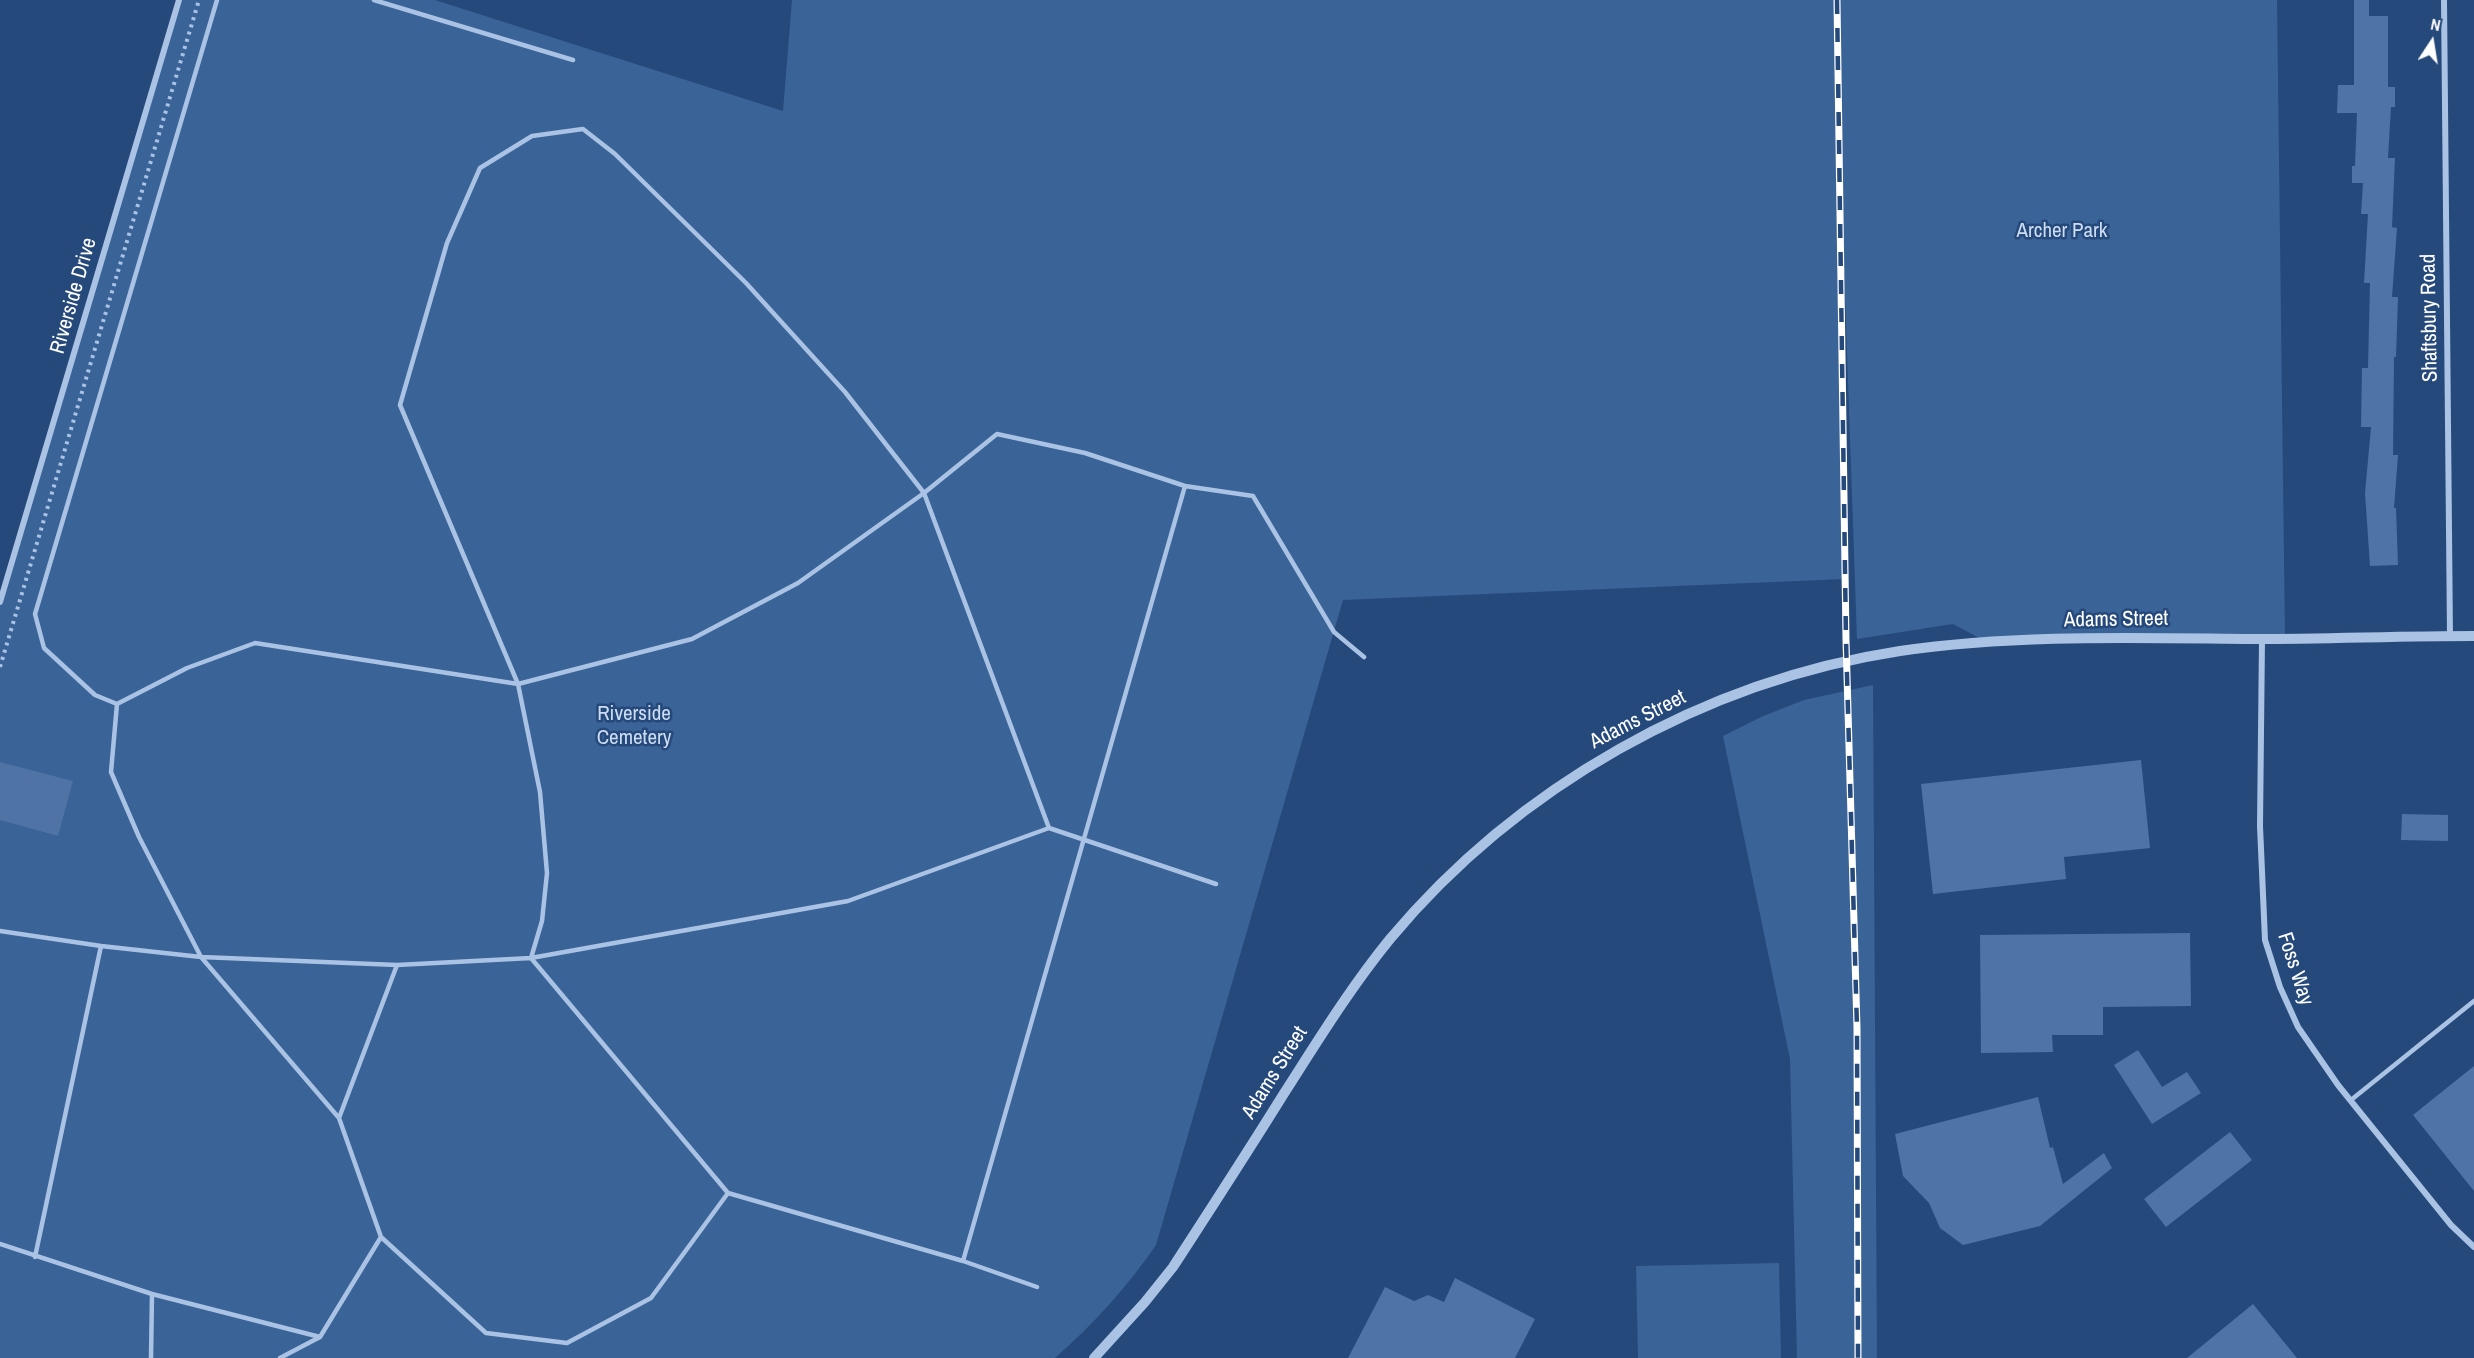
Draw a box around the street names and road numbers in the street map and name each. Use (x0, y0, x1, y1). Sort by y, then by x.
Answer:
street label: Riverside Drive (45, 235, 103, 357)
street label: Shaftsbury Road (2416, 254, 2444, 382)
street label: Adams Street (2064, 606, 2168, 634)
street label: Adams Street (1586, 685, 1690, 755)
street label: Foss Way (2271, 929, 2319, 1009)
street label: Adams Street (1237, 1022, 1313, 1124)

